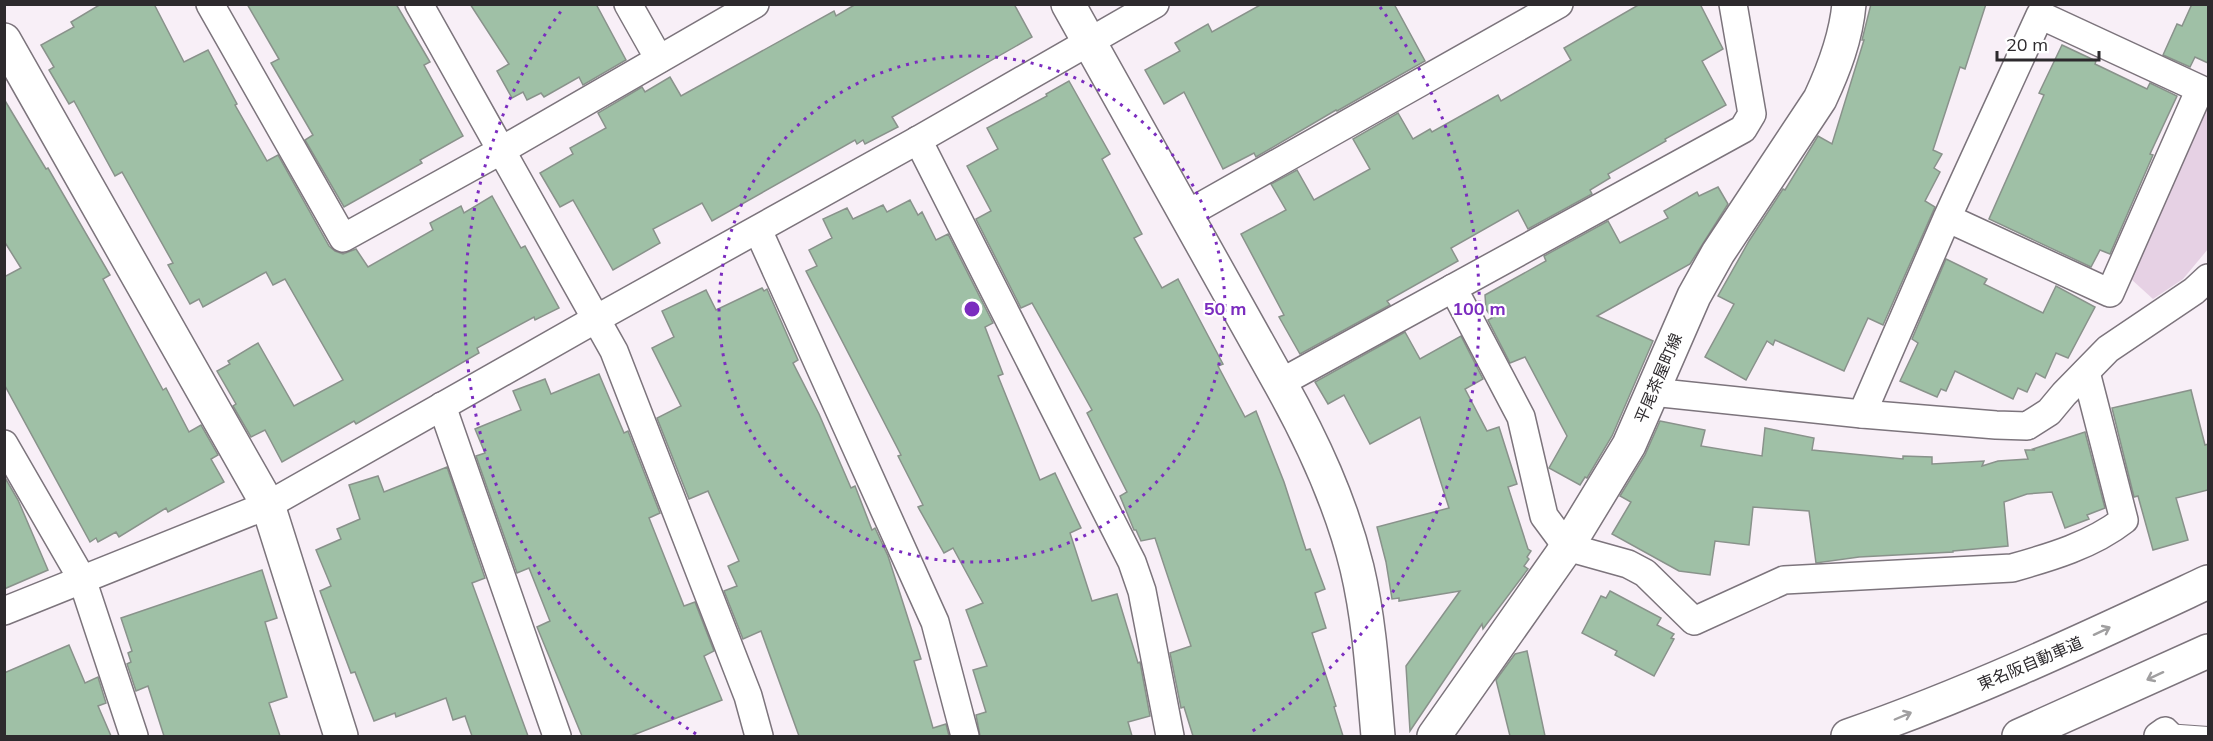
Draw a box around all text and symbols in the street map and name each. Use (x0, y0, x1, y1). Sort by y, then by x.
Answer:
scale bar (1997, 24, 2099, 62)
text: 20 m (2006, 33, 2048, 56)
text: 50 m (1204, 297, 1246, 320)
text: 100 m (1452, 297, 1506, 320)
centre of rings (962, 299, 982, 319)
street label: 平尾茶屋町線 (1630, 330, 1686, 426)
one-way arrow (2092, 625, 2110, 637)
street label: 東名阪自動車道 (1975, 632, 2085, 694)
one-way arrow (2147, 670, 2165, 682)
one-way arrow (1894, 710, 1912, 721)

